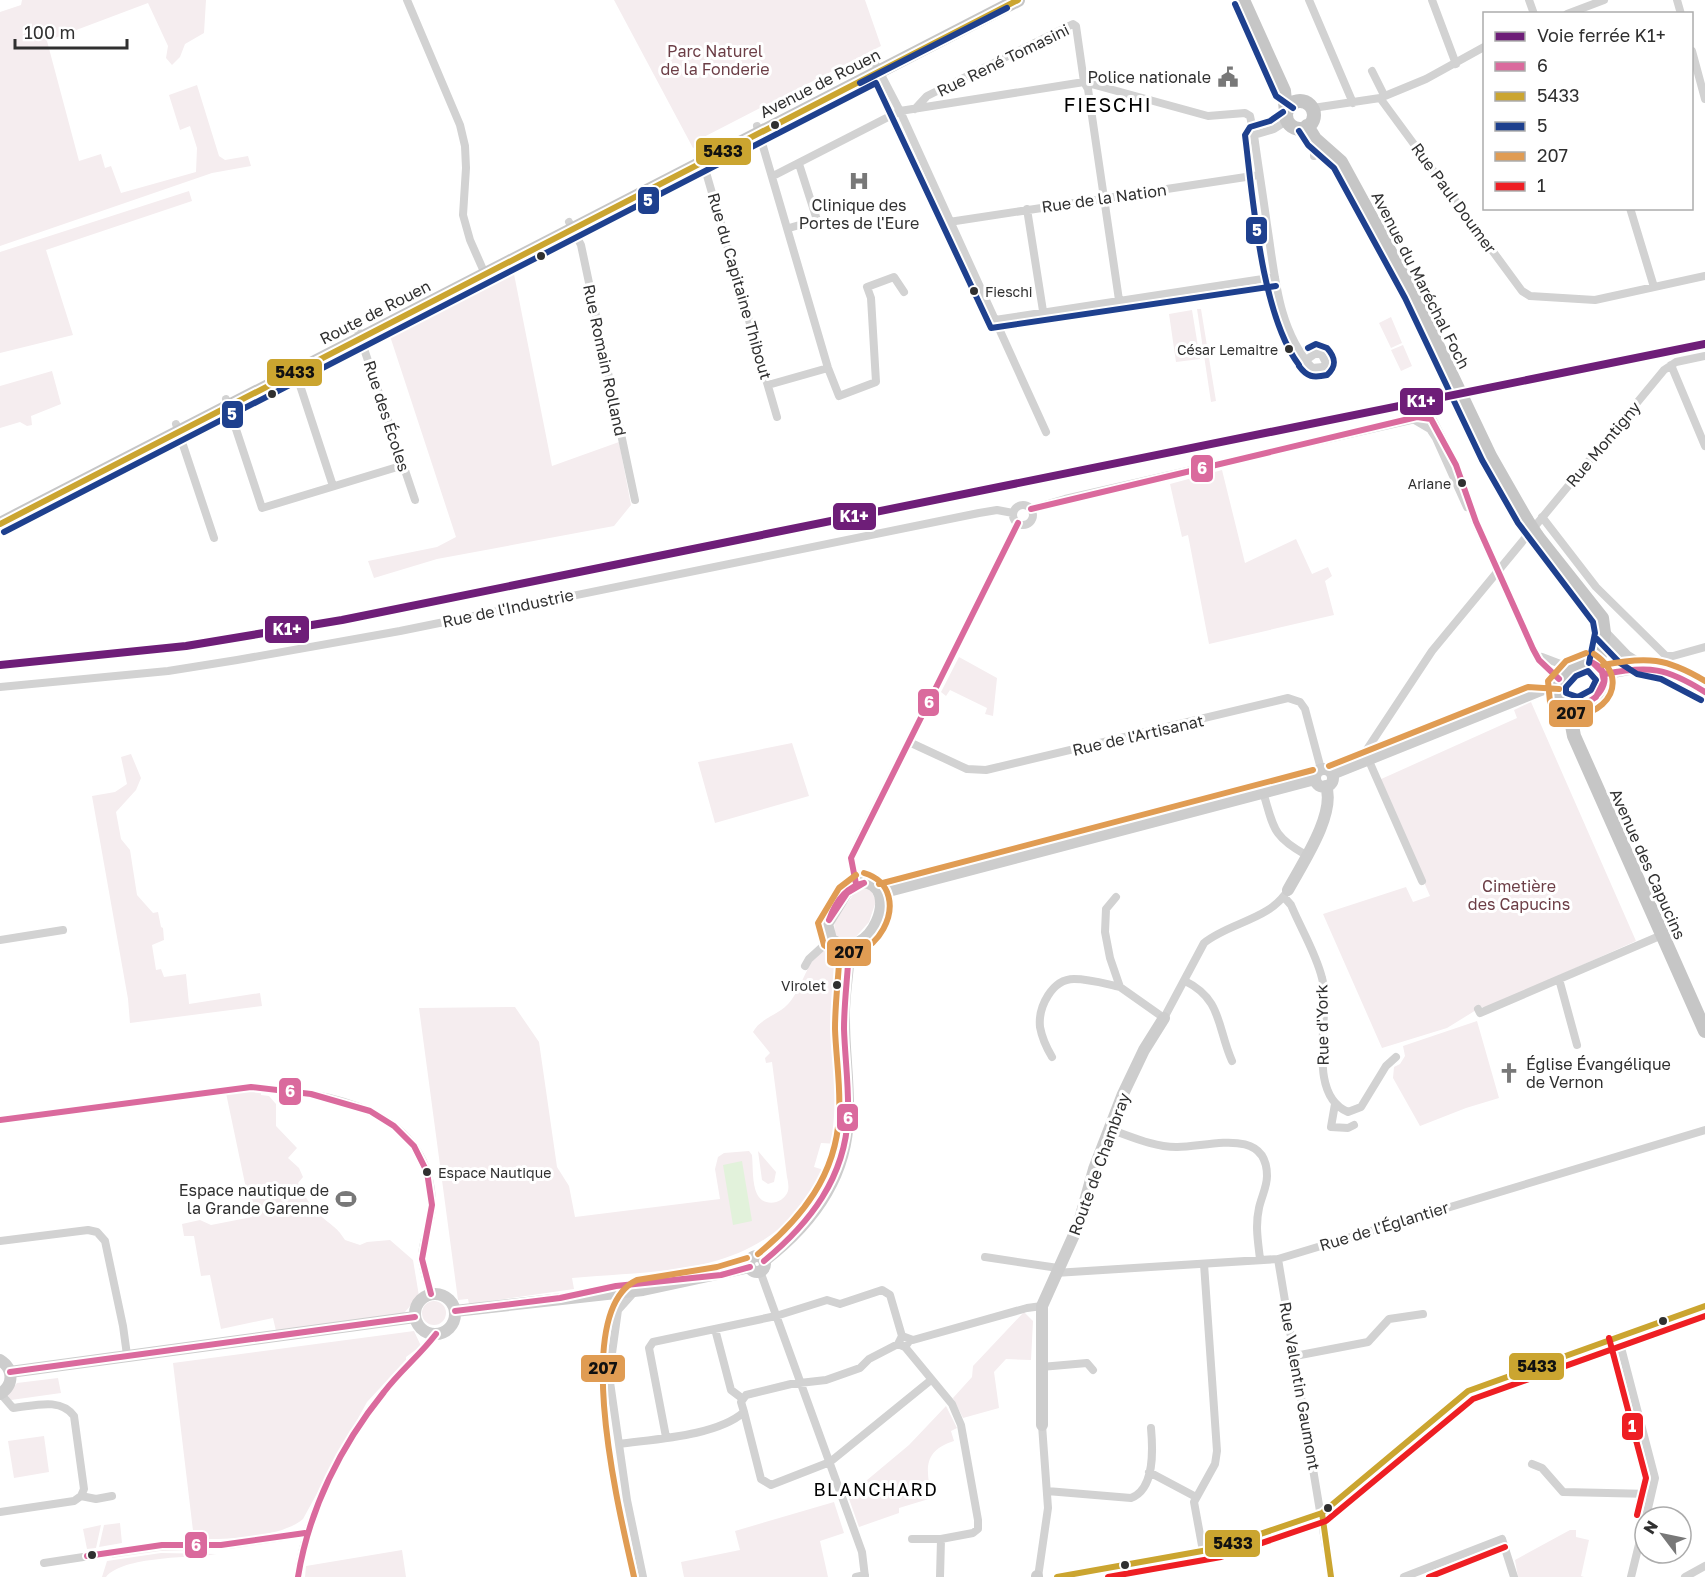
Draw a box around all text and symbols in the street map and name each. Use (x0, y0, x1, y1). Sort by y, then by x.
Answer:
scale bar (15, 12, 128, 50)
legend (1483, 12, 1693, 210)
street label: Rue René Tomasini (934, 19, 1072, 101)
text: 100 m (24, 21, 75, 43)
text: Voie ferrée K1+ (1537, 24, 1666, 46)
park label: Parc Naturel de la Fonderie (660, 41, 770, 79)
street label: Avenue de Rouen (756, 44, 884, 122)
text: 6 (1537, 54, 1548, 76)
public building icon: Police nationale (1216, 65, 1240, 89)
place label: Police nationale (1088, 67, 1211, 87)
text: 5433 (1537, 84, 1579, 106)
district label: FIESCHI (1064, 92, 1152, 116)
text: 5 (1537, 114, 1547, 136)
unlabelled marker (769, 119, 781, 131)
line badge: 5433 (695, 137, 752, 166)
street label: Rue Paul Doumer (1407, 139, 1501, 257)
text: 5433 (703, 141, 743, 161)
text: 207 (1537, 144, 1568, 166)
hospital icon: Clinique des Portes de l'Eure (847, 169, 871, 193)
text: 1 (1537, 174, 1546, 196)
street label: Rue de la Nation (1040, 179, 1168, 217)
line badge: 5 (637, 186, 660, 215)
street label: Avenue du Maréchal Foch (1368, 188, 1474, 372)
text: 5 (643, 190, 653, 210)
street label: Rue du Capitaine Thibout (704, 190, 776, 382)
place label: Clinique des Portes de l'Eure (799, 195, 919, 233)
line badge: 5 (1245, 216, 1268, 245)
text: 5 (1252, 220, 1262, 240)
unlabelled marker (535, 250, 547, 262)
street label: Route de Rouen (316, 275, 434, 349)
street label: Rue Romain Rolland (579, 282, 631, 438)
place label: Fieschi (985, 283, 1033, 300)
marker: Fieschi (968, 285, 980, 297)
place label: César Lemaitre (1177, 341, 1278, 358)
marker: César Lemaitre (1283, 343, 1295, 355)
line badge: 5433 (266, 358, 323, 387)
street label: Rue des Écoles (360, 358, 414, 474)
text: 5433 (275, 362, 315, 382)
line badge: K1+ (1399, 387, 1444, 416)
unlabelled marker (266, 388, 278, 400)
text: K1+ (1406, 391, 1436, 411)
street label: Rue Montigny (1561, 397, 1645, 491)
line badge: 5 (221, 400, 244, 429)
text: 5 (227, 404, 237, 424)
line badge: 6 (1190, 454, 1214, 483)
text: 6 (1197, 458, 1207, 478)
place label: Ariane (1408, 475, 1451, 492)
marker: Ariane (1456, 477, 1468, 489)
line badge: K1+ (832, 502, 877, 531)
text: K1+ (839, 506, 869, 526)
street label: Rue de l'Industrie (441, 584, 575, 632)
line badge: K1+ (264, 615, 310, 644)
text: K1+ (272, 619, 302, 639)
line badge: 6 (917, 688, 940, 717)
text: 6 (924, 692, 934, 712)
line badge: 207 (1548, 699, 1594, 728)
text: 207 (1557, 703, 1586, 723)
street label: Rue de l'Artisanat (1070, 710, 1206, 760)
street label: Avenue des Capucins (1606, 786, 1690, 942)
park label: Cimetière des Capucins (1468, 876, 1570, 914)
line badge: 207 (826, 938, 872, 967)
text: 207 (835, 942, 864, 962)
place label: Virolet (781, 977, 826, 994)
marker: Virolet (831, 979, 843, 991)
street label: Rue d'York (1311, 984, 1333, 1066)
place label: Église Évangélique de Vernon (1526, 1054, 1671, 1092)
church icon: Église Évangélique de Vernon (1497, 1061, 1521, 1085)
line badge: 6 (278, 1077, 302, 1106)
text: 6 (285, 1081, 295, 1101)
street label: Route de Chambray (1064, 1090, 1134, 1238)
line badge: 6 (836, 1103, 859, 1132)
text: 6 (843, 1108, 853, 1128)
place label: Espace Nautique (438, 1164, 551, 1181)
marker: Espace Nautique (421, 1166, 433, 1178)
place label: Espace nautique de la Grande Garenne (179, 1180, 329, 1218)
sports icon: Espace nautique de la Grande Garenne (334, 1187, 358, 1211)
street label: Rue de l'Églantier (1317, 1197, 1451, 1255)
street label: Rue Valentin Gaumont (1275, 1300, 1325, 1472)
unlabelled marker (1657, 1315, 1669, 1327)
line badge: 5433 (1508, 1352, 1565, 1381)
line badge: 207 (580, 1354, 626, 1383)
text: 5433 (1517, 1356, 1557, 1376)
text: 207 (589, 1358, 618, 1378)
line badge: 1 (1621, 1412, 1644, 1441)
text: 1 (1628, 1416, 1636, 1436)
district label: BLANCHARD (814, 1478, 938, 1500)
unlabelled marker (1322, 1502, 1334, 1514)
north arrow (1633, 1505, 1693, 1565)
text: N (1639, 1517, 1662, 1538)
line badge: 5433 (1204, 1529, 1261, 1558)
line badge: 6 (184, 1531, 208, 1559)
text: 5433 (1213, 1533, 1253, 1553)
text: 6 (191, 1535, 201, 1555)
unlabelled marker (86, 1549, 98, 1561)
unlabelled marker (1119, 1559, 1131, 1571)

